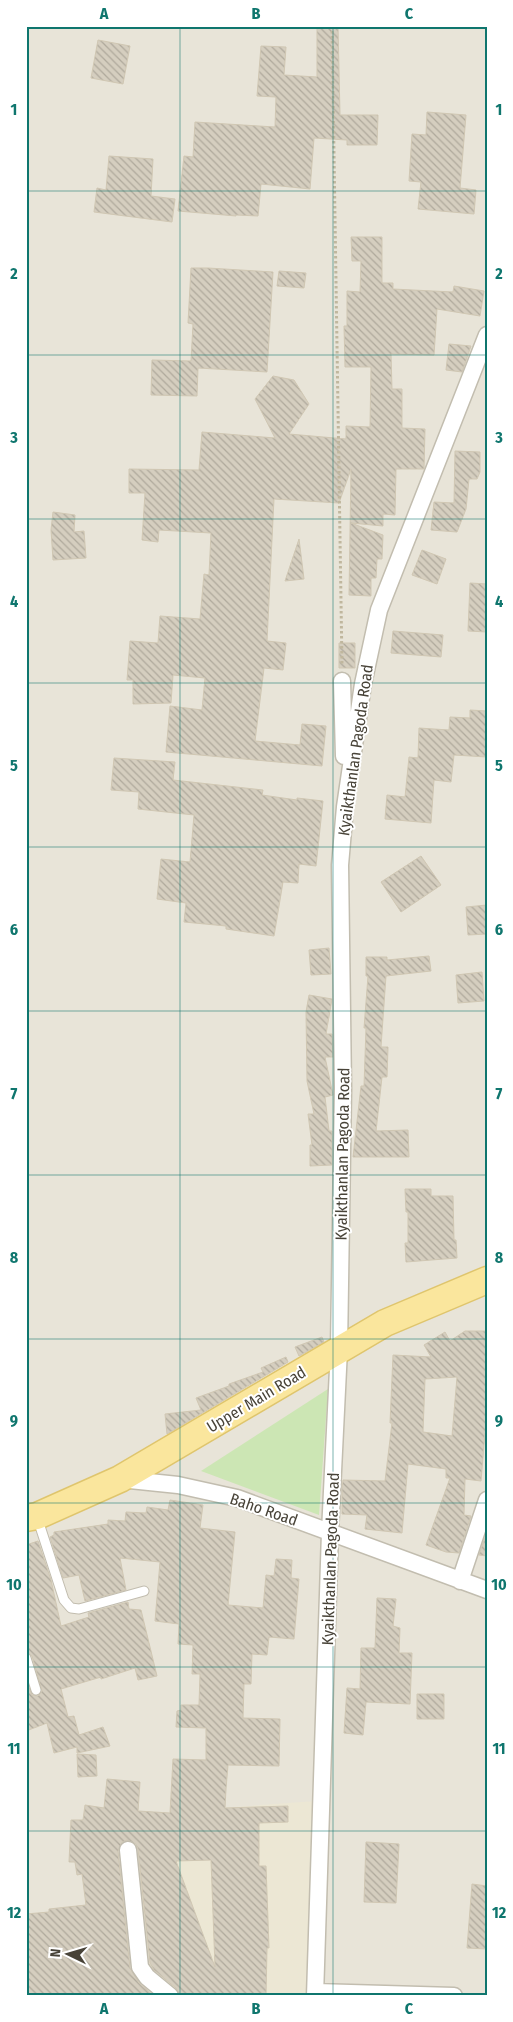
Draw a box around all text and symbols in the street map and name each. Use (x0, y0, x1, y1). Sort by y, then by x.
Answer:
text: A (99, 4, 109, 23)
text: B (252, 4, 261, 23)
text: C (405, 4, 414, 23)
text: 1 (11, 100, 17, 119)
text: 1 (496, 100, 502, 119)
text: 2 (9, 264, 18, 283)
text: 2 (494, 264, 503, 283)
text: 3 (9, 428, 18, 447)
text: 3 (494, 428, 503, 447)
text: 4 (10, 592, 18, 611)
text: 4 (495, 592, 503, 611)
street label: Kyaikthanlan Pagoda Road (334, 663, 377, 837)
text: 5 (10, 756, 18, 775)
text: 5 (495, 756, 503, 775)
text: 6 (10, 920, 18, 939)
text: 6 (495, 920, 503, 939)
street label: Kyaikthanlan Pagoda Road (331, 1067, 354, 1241)
text: 7 (11, 1084, 18, 1103)
text: 7 (496, 1084, 503, 1103)
text: 8 (10, 1248, 19, 1267)
text: 8 (495, 1248, 504, 1267)
street label: Upper Main Road (203, 1362, 309, 1436)
text: 9 (10, 1411, 18, 1430)
text: 9 (495, 1411, 503, 1430)
street label: Kyaikthanlan Pagoda Road (318, 1472, 343, 1646)
street label: Baho Road (227, 1489, 300, 1530)
text: 10 (6, 1575, 22, 1594)
text: 10 (491, 1575, 507, 1594)
text: 11 (7, 1739, 21, 1758)
text: 11 (492, 1739, 506, 1758)
text: 12 (7, 1903, 22, 1922)
text: 12 (492, 1903, 507, 1922)
north arrow (42, 1930, 92, 1980)
text: N (47, 1948, 64, 1958)
text: A (99, 1999, 109, 2018)
text: B (252, 1999, 261, 2018)
text: C (405, 1999, 414, 2018)

